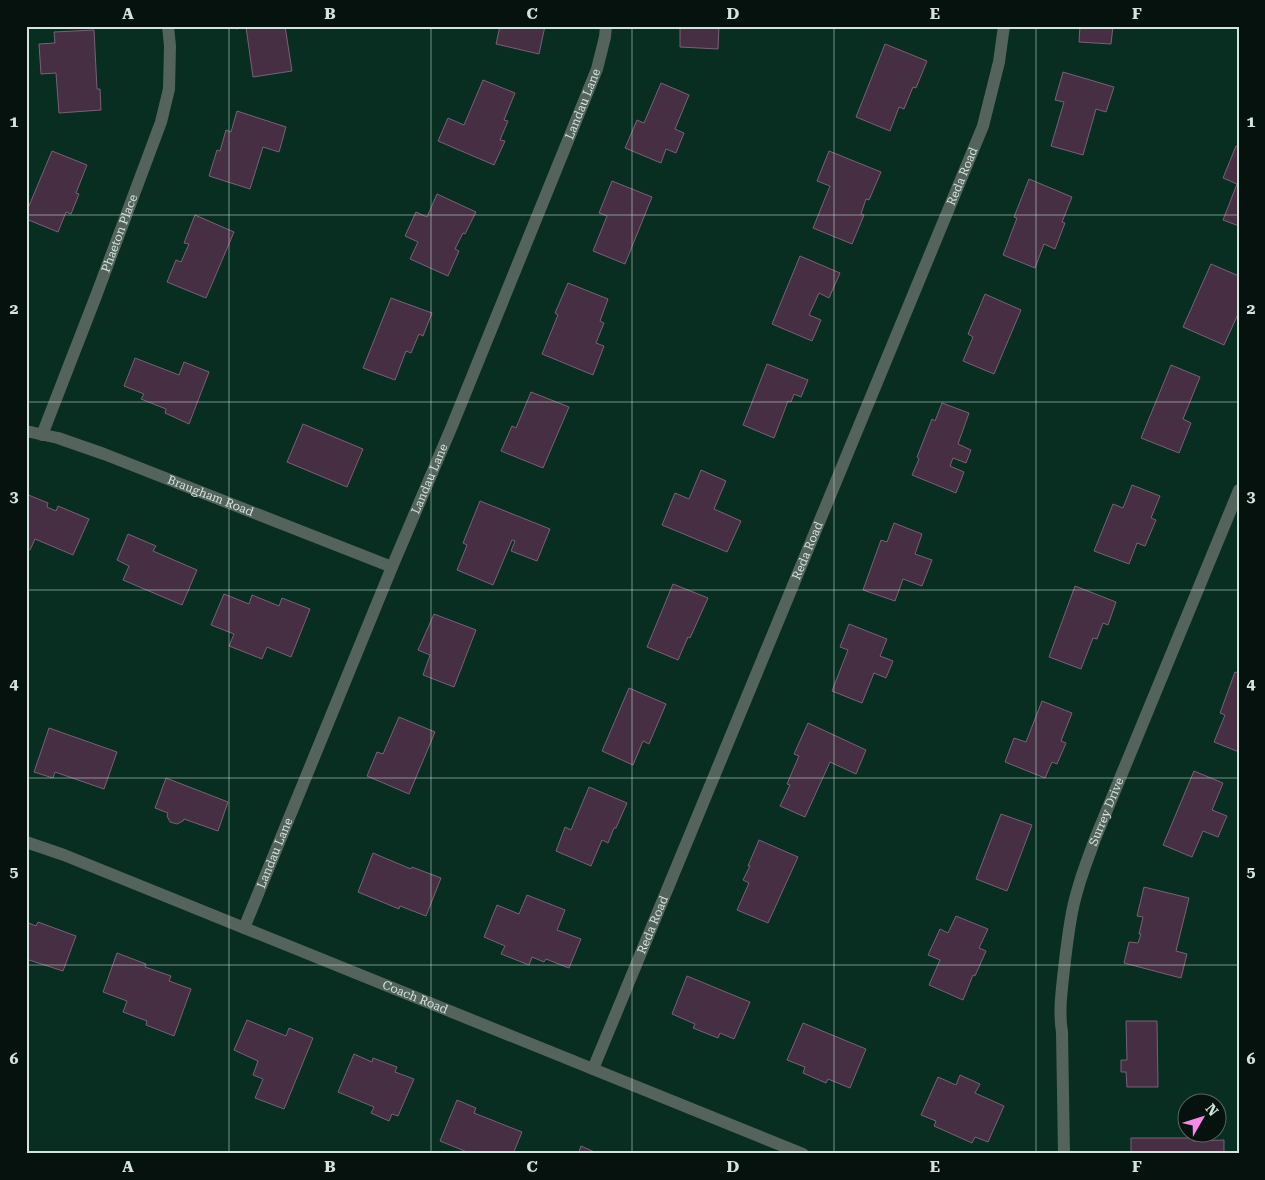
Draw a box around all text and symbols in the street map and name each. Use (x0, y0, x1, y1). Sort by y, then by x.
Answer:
text: A (122, 4, 134, 23)
text: B (324, 4, 336, 23)
text: C (526, 4, 538, 23)
text: D (727, 4, 740, 23)
text: E (930, 4, 940, 23)
text: F (1132, 4, 1142, 23)
street label: Landau Lane (562, 66, 604, 141)
text: 1 (10, 112, 19, 131)
text: 1 (1247, 112, 1256, 131)
street label: Reda Road (944, 145, 981, 207)
street label: Phaeton Place (99, 192, 140, 274)
text: 2 (10, 299, 19, 318)
text: 2 (1247, 299, 1256, 318)
street label: Landau Lane (408, 441, 451, 516)
street label: Braugham Road (166, 473, 256, 519)
text: 3 (10, 487, 19, 506)
text: 3 (1247, 487, 1256, 506)
street label: Reda Road (789, 519, 826, 582)
text: 4 (10, 674, 19, 693)
text: 4 (1247, 674, 1256, 693)
street label: Surrey Drive (1086, 775, 1127, 848)
street label: Landau Lane (254, 815, 296, 890)
text: 5 (10, 862, 19, 881)
text: 5 (1247, 862, 1256, 881)
street label: Reda Road (634, 893, 671, 956)
street label: Coach Road (380, 978, 450, 1017)
text: 6 (10, 1049, 19, 1068)
text: 6 (1247, 1049, 1256, 1068)
north arrow (1178, 1092, 1228, 1142)
text: N (1202, 1101, 1222, 1119)
text: A (122, 1157, 134, 1176)
text: B (324, 1157, 336, 1176)
text: C (526, 1157, 538, 1176)
text: D (727, 1157, 740, 1176)
text: E (930, 1157, 940, 1176)
text: F (1132, 1157, 1142, 1176)

